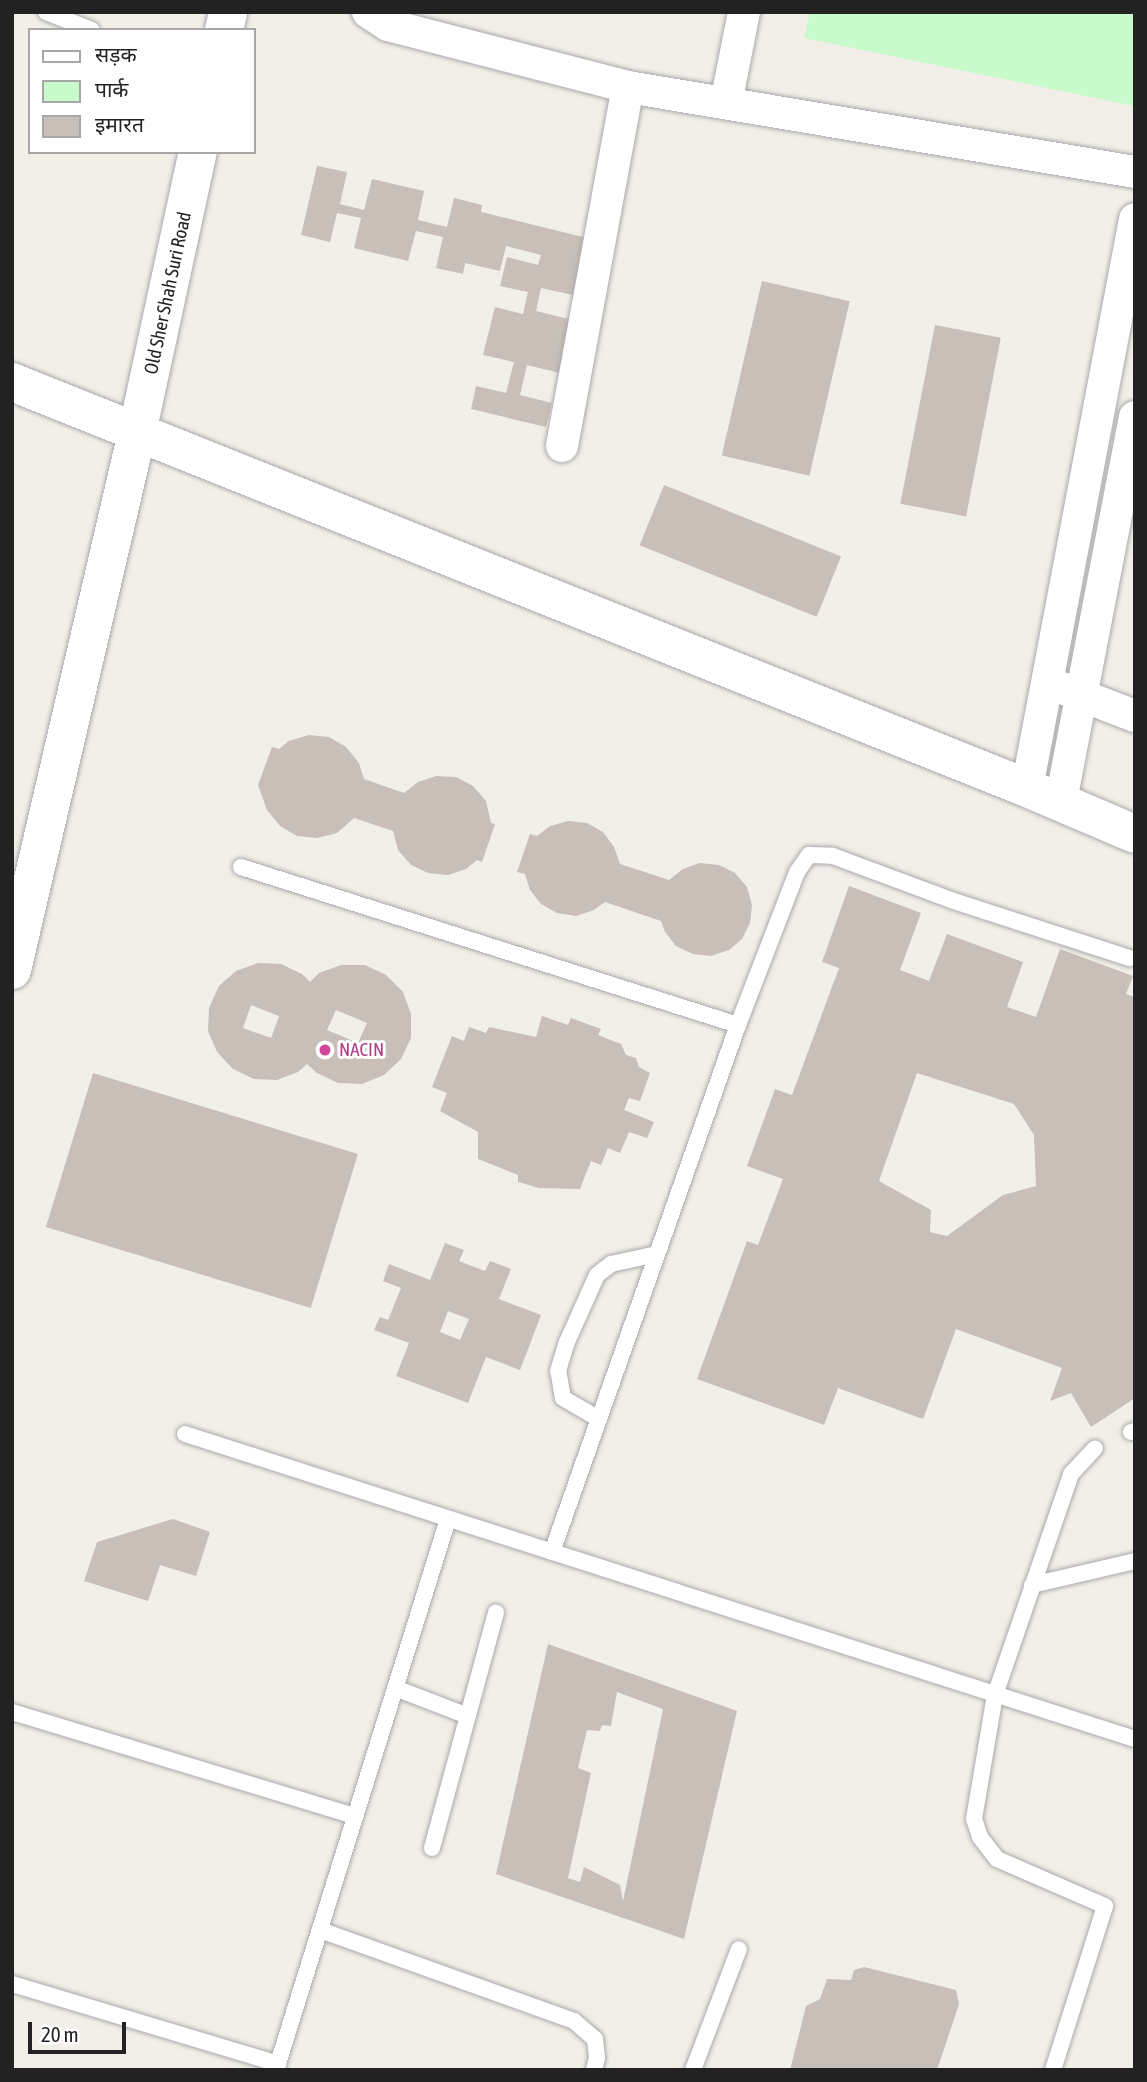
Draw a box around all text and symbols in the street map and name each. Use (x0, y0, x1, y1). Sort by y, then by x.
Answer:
legend (28, 28, 256, 154)
text: सड़क (95, 42, 137, 66)
text: पार्क (95, 77, 129, 101)
text: इमारत (95, 112, 144, 136)
street label: Old Sher Shah Suri Road (140, 210, 196, 376)
place label: NACIN (339, 1039, 384, 1061)
marker: NACIN (317, 1042, 333, 1058)
scale bar (32, 2008, 130, 2052)
text: 20 m (41, 2022, 79, 2046)

